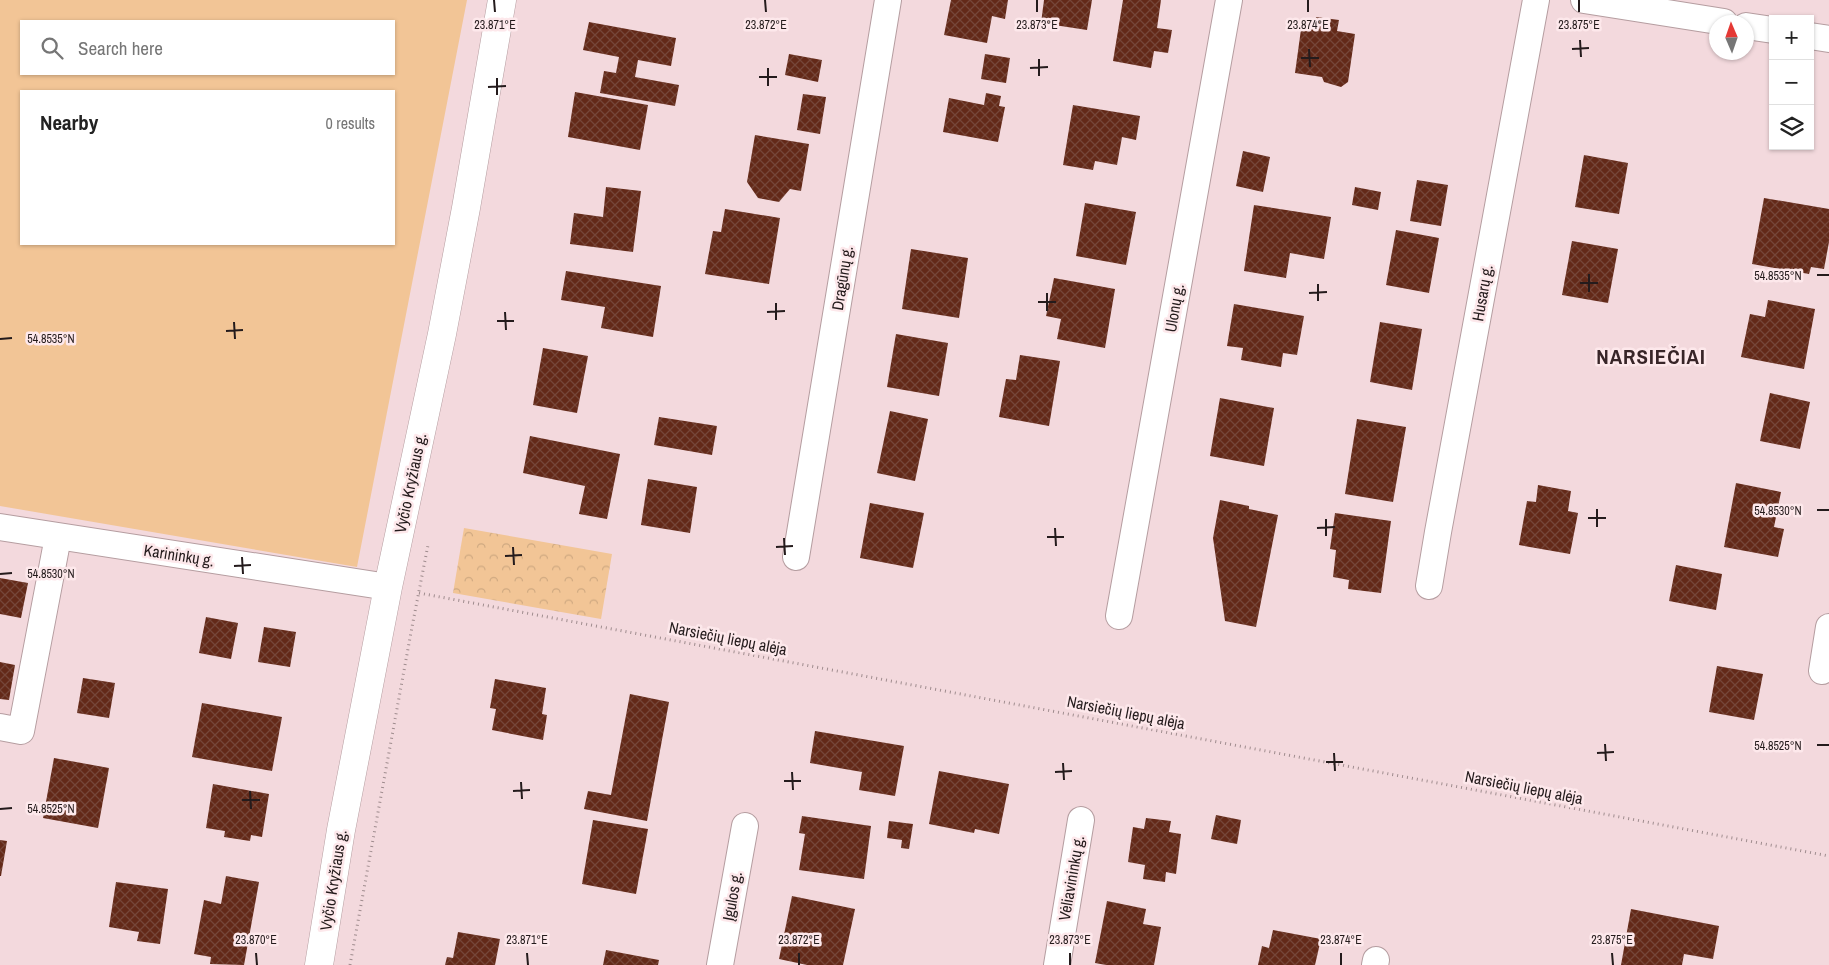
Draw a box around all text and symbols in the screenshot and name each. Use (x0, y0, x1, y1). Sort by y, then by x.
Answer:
north arrow (1709, 15, 1754, 60)
map controls (1769, 15, 1814, 150)
button: + (1769, 15, 1814, 60)
text: 23.871°E (474, 17, 516, 33)
text: 23.872°E (745, 17, 787, 33)
text: 23.873°E (1016, 17, 1058, 33)
text: 23.874°E (1287, 17, 1329, 33)
text: 23.875°E (1558, 17, 1600, 33)
search box (20, 20, 395, 75)
icon: search (38, 34, 66, 62)
text: Search here (78, 35, 163, 61)
button: − (1769, 60, 1814, 105)
button: layers (1769, 105, 1814, 150)
text: Nearby (40, 108, 98, 137)
text: 0 results (325, 112, 375, 134)
street label: Dragūnų g. (826, 244, 858, 312)
street label: Husarų g. (1466, 263, 1498, 323)
text: 54.8535°N (1754, 268, 1802, 284)
street label: Ulonų g. (1159, 282, 1189, 334)
text: 54.8535°N (27, 331, 75, 347)
district label: NARSIEČIAI (1596, 342, 1706, 371)
street label: Vyčio Kryžiaus g. (389, 431, 431, 535)
text: 54.8530°N (1754, 503, 1802, 519)
street label: Karininkų g. (142, 539, 216, 571)
text: 54.8530°N (27, 566, 75, 582)
street label: Narsiečių liepų alėja (667, 616, 789, 660)
street label: Narsiečių liepų alėja (1065, 690, 1187, 734)
text: 54.8525°N (1754, 738, 1802, 754)
street label: Narsiečių liepų alėja (1463, 765, 1585, 809)
text: 54.8525°N (27, 801, 75, 817)
street label: Vyčio Kryžiaus g. (314, 828, 352, 932)
street label: Vėliavininkų g. (1053, 834, 1089, 922)
street label: Įgulos g. (717, 870, 747, 922)
text: 23.870°E (235, 932, 277, 948)
text: 23.871°E (506, 932, 548, 948)
text: 23.872°E (778, 932, 820, 948)
text: 23.873°E (1049, 932, 1091, 948)
text: 23.874°E (1320, 932, 1362, 948)
text: 23.875°E (1591, 932, 1633, 948)

